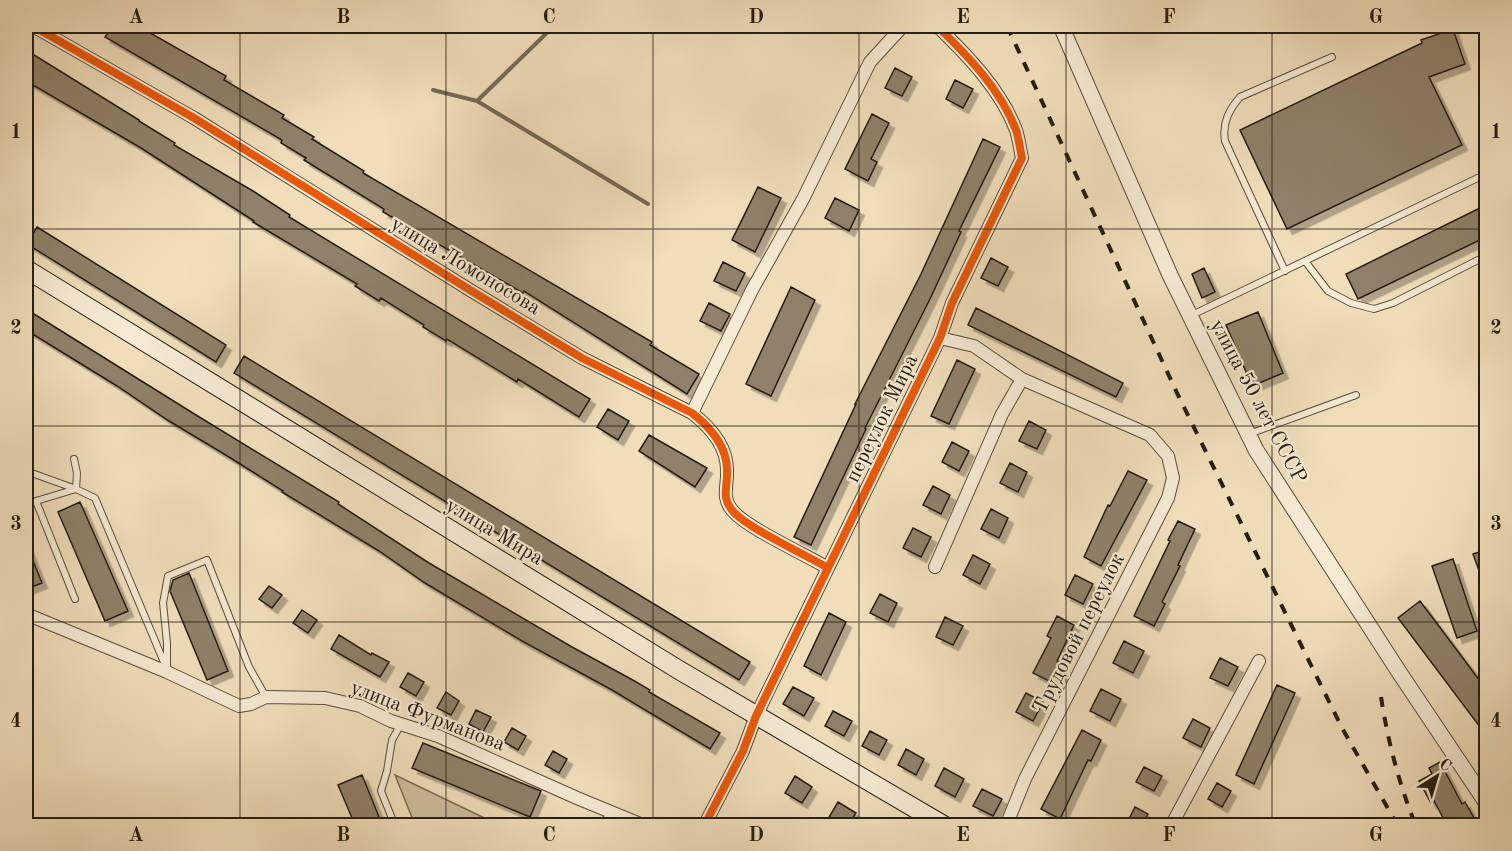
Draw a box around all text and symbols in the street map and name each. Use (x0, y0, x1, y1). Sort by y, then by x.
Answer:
text: A (128, 8, 144, 28)
text: B (336, 8, 350, 28)
text: C (542, 8, 556, 28)
text: D (748, 8, 764, 28)
text: E (956, 8, 970, 28)
text: F (1162, 8, 1176, 28)
text: G (1369, 8, 1383, 28)
text: 1 (10, 123, 22, 143)
text: 1 (1490, 123, 1502, 143)
street label: улица Ломоносова (387, 213, 544, 319)
street label: улица 50 лет СССР (1206, 316, 1310, 487)
text: 2 (10, 319, 22, 339)
text: 2 (1490, 319, 1502, 339)
street label: переулок Мира (842, 351, 922, 486)
street label: улица Мира (442, 495, 547, 570)
text: 3 (10, 515, 22, 535)
text: 3 (1490, 515, 1502, 535)
street label: Трудовой переулок (1030, 550, 1129, 717)
street label: улица Фурманова (347, 677, 508, 756)
text: 4 (10, 712, 22, 732)
text: 4 (1490, 712, 1502, 732)
north arrow (1407, 746, 1467, 806)
text: С (1436, 756, 1454, 775)
text: A (128, 826, 144, 846)
text: B (336, 826, 350, 846)
text: C (542, 826, 556, 846)
text: D (748, 826, 764, 846)
text: E (956, 826, 970, 846)
text: F (1162, 826, 1176, 846)
text: G (1369, 826, 1383, 846)

